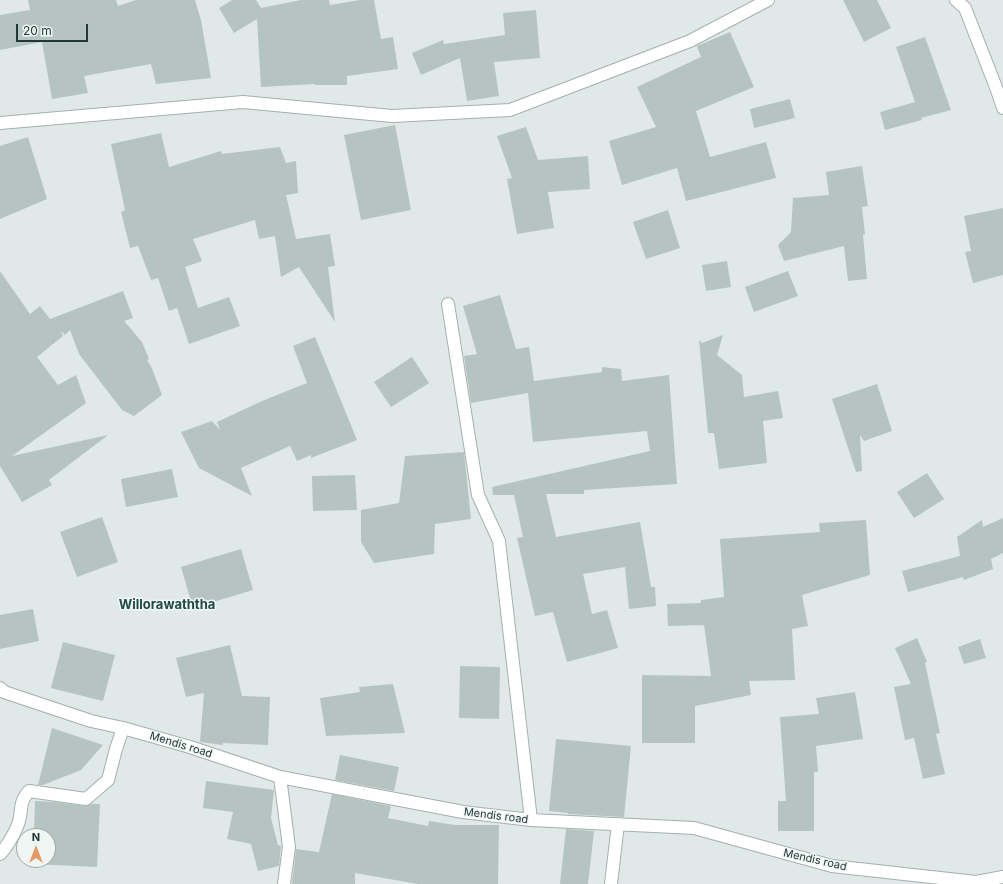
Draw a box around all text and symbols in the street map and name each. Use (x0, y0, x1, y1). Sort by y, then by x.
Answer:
scale bar (18, 16, 90, 42)
text: 20 m (23, 23, 52, 38)
district label: Willorawaththa (119, 597, 215, 613)
street label: Mendis road (148, 729, 214, 761)
street label: Mendis road (463, 806, 529, 826)
north arrow (16, 828, 56, 868)
text: N (32, 830, 40, 844)
street label: Mendis road (782, 846, 848, 874)

